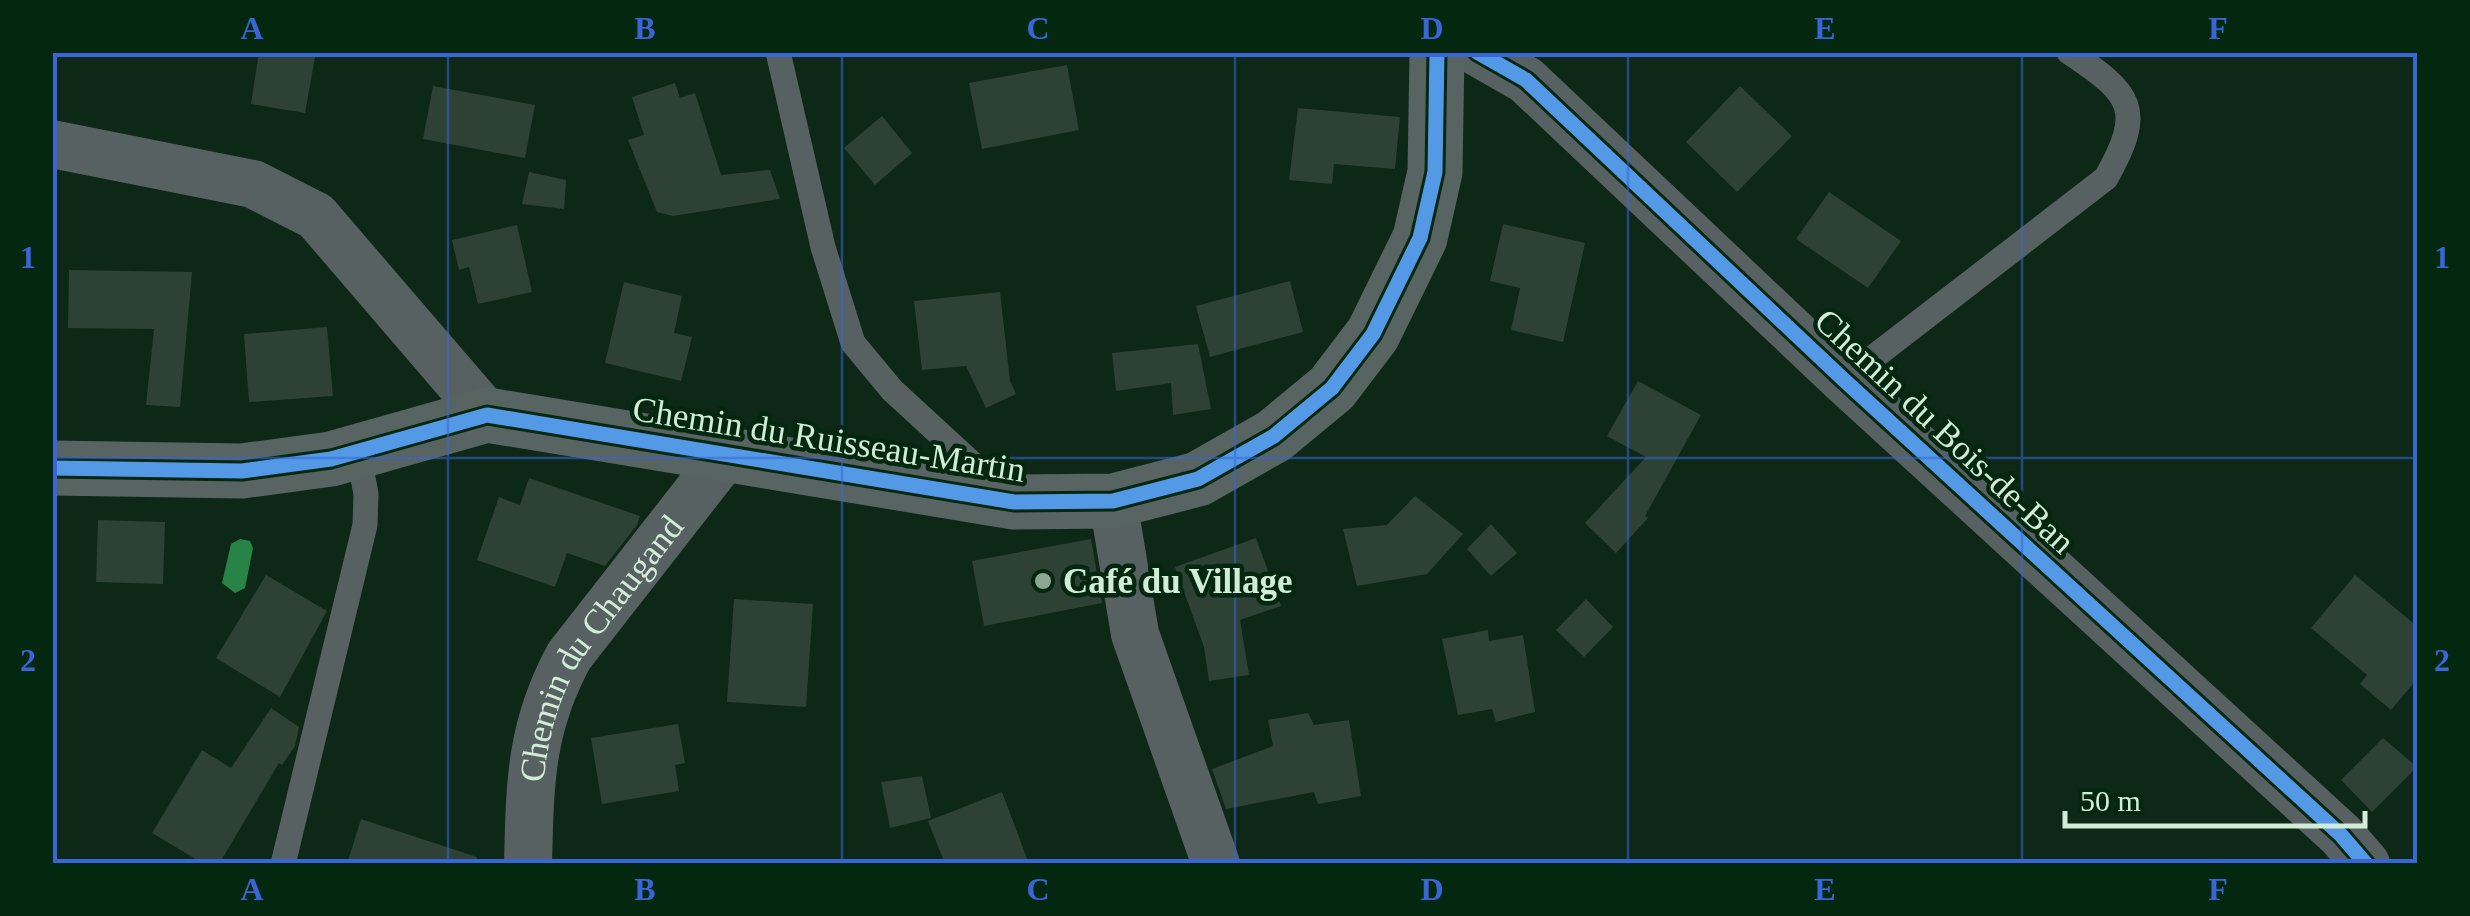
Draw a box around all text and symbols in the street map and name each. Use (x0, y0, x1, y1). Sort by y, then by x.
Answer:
text: A (240, 10, 264, 46)
text: B (634, 10, 656, 46)
text: C (1026, 10, 1050, 46)
text: D (1420, 10, 1444, 46)
text: E (1814, 10, 1836, 46)
text: F (2208, 10, 2228, 46)
text: 1 (20, 239, 36, 275)
text: 1 (2434, 239, 2450, 275)
street label: Chemin du Bois-de-Ban (1807, 301, 2082, 562)
street label: Chemin du Ruisseau-Martin (630, 389, 1028, 490)
street label: Chemin du Chaugand (513, 507, 692, 784)
place label: Café du Village (1063, 562, 1292, 601)
marker: Café du Village (1032, 570, 1054, 592)
text: 2 (20, 642, 36, 678)
text: 2 (2434, 642, 2450, 678)
scale bar (2065, 766, 2365, 828)
text: 50 m (2080, 784, 2141, 817)
text: A (240, 871, 264, 907)
text: B (634, 871, 656, 907)
text: C (1026, 871, 1050, 907)
text: D (1420, 871, 1444, 907)
text: E (1814, 871, 1836, 907)
text: F (2208, 871, 2228, 907)

